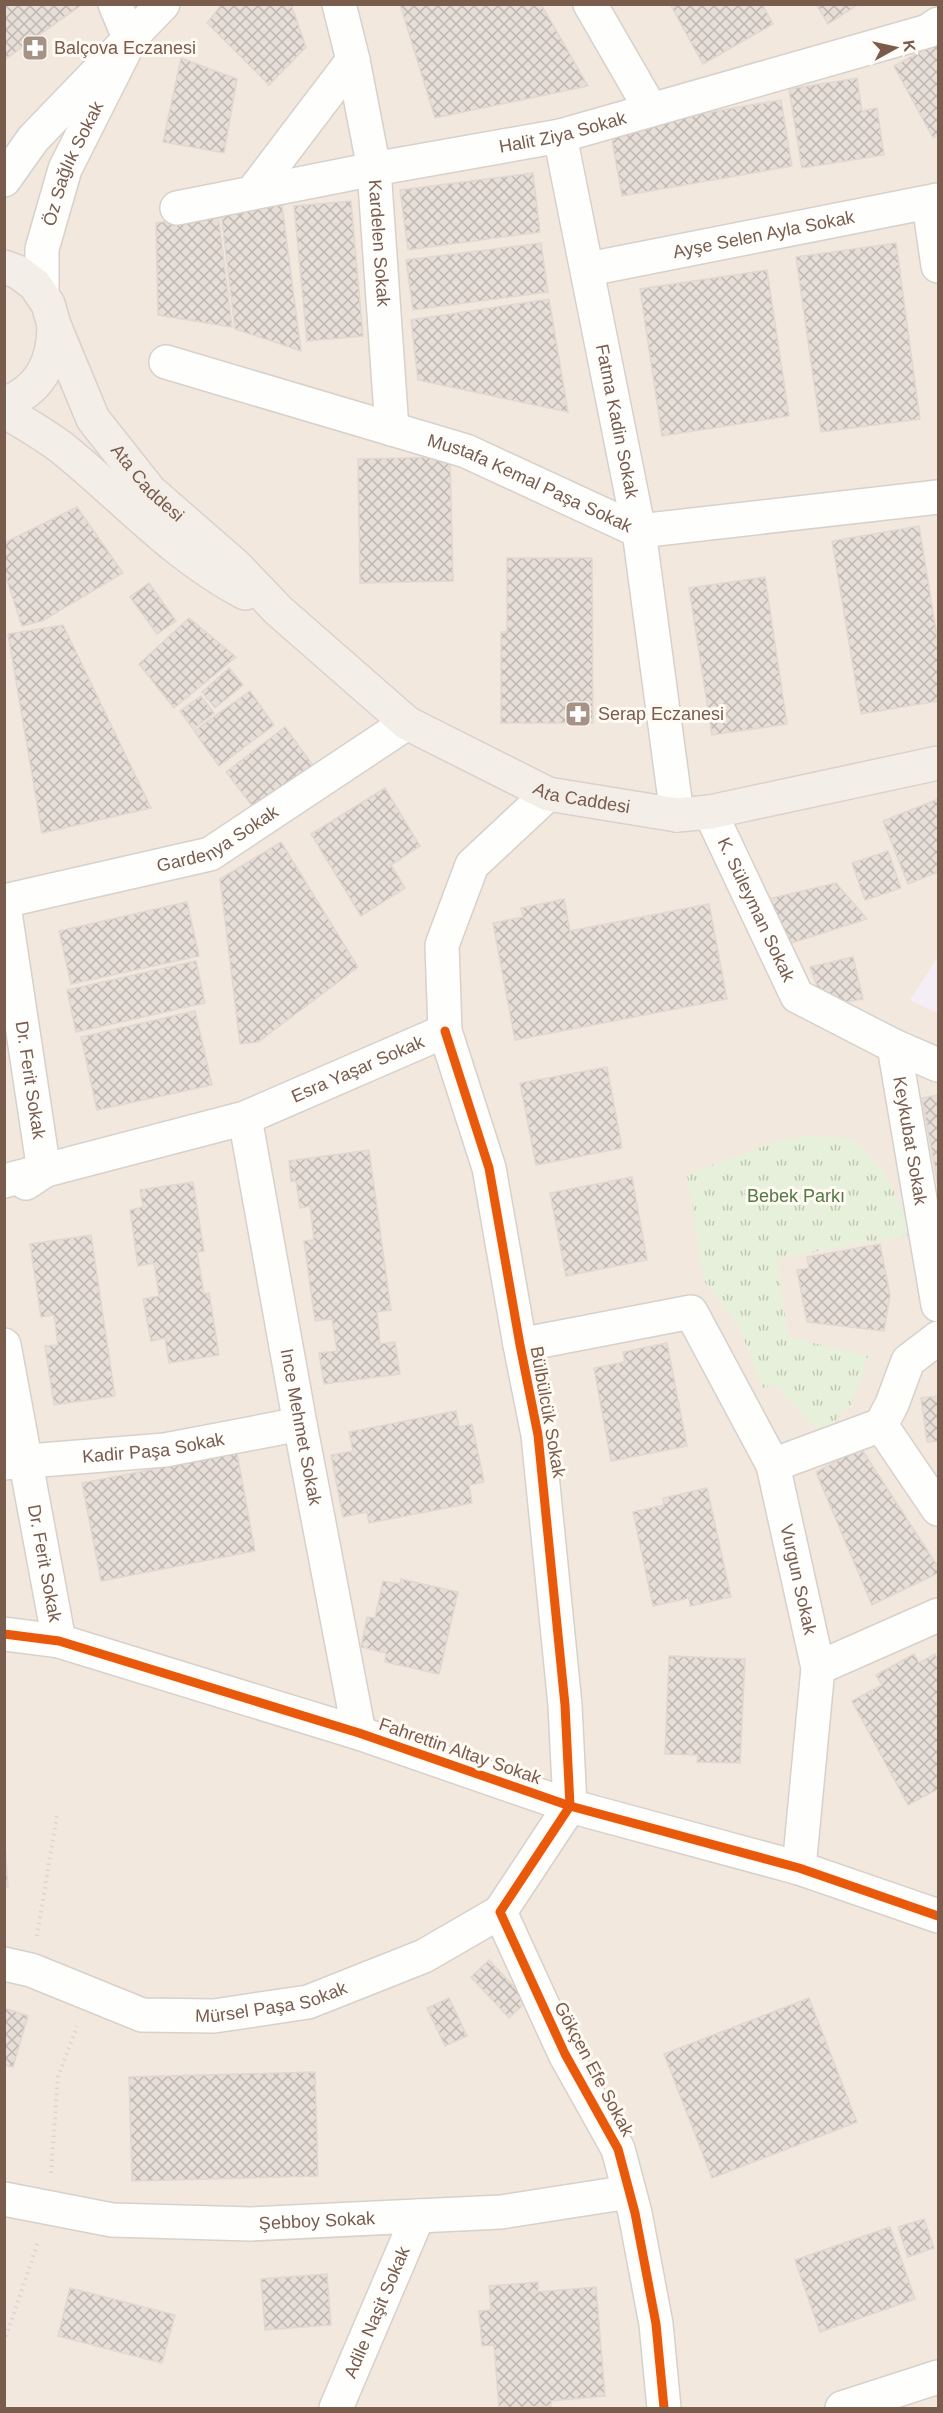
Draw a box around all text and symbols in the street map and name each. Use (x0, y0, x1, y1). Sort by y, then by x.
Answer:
north arrow (865, 18, 925, 78)
pharmacy icon: Balçova Eczanesi (20, 33, 50, 63)
place label: Balçova Eczanesi (54, 38, 196, 58)
text: K (900, 39, 919, 53)
street label: Öz Sağlık Sokak (39, 97, 108, 228)
street label: Halit Ziya Sokak (497, 107, 629, 157)
street label: Kardelen Sokak (365, 179, 394, 308)
street label: Ayşe Selen Ayla Sokak (671, 207, 857, 262)
street label: Fatma Kadin Sokak (592, 342, 642, 501)
street label: Mustafa Kemal Paşa Sokak (425, 430, 636, 537)
street label: Ata Caddesi (107, 440, 188, 526)
pharmacy icon: Serap Eczanesi (563, 699, 593, 729)
place label: Serap Eczanesi (598, 704, 724, 724)
street label: Ata Caddesi (530, 778, 632, 817)
street label: Gardenya Sokak (155, 801, 283, 876)
street label: K. Süleyman Sokak (714, 834, 799, 986)
street label: Dr. Ferit Sokak (11, 1020, 49, 1141)
street label: Esra Yaşar Sokak (288, 1031, 428, 1107)
street label: Keykubat Sokak (889, 1075, 931, 1207)
park label: Bebek Parkı (747, 1186, 845, 1206)
street label: Bülbülcük Sokak (527, 1345, 570, 1480)
street label: Ince Mehmet Sokak (277, 1347, 326, 1508)
street label: Kadir Paşa Sokak (81, 1429, 227, 1467)
street label: Dr. Ferit Sokak (24, 1503, 65, 1625)
street label: Vurgun Sokak (776, 1522, 821, 1638)
street label: Fahrettin Altay Sokak (376, 1714, 545, 1788)
street label: Mürsel Paşa Sokak (195, 1977, 351, 2026)
street label: Gökçen Efe Sokak (550, 1998, 638, 2140)
street label: Şebboy Sokak (258, 2208, 376, 2234)
street label: Adile Naşit Sokak (340, 2243, 414, 2381)

